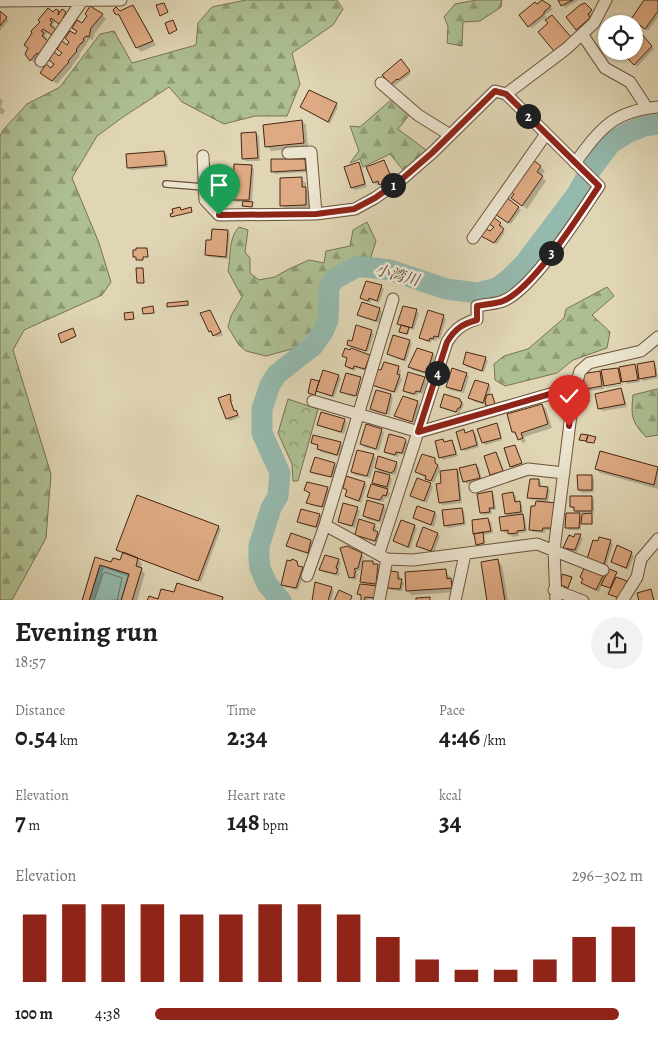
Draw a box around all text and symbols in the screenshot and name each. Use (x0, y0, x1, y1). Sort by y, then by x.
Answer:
map controls (598, 15, 643, 60)
button: locate (598, 15, 643, 60)
pin: 2 (516, 104, 540, 128)
text: 2 (525, 107, 532, 126)
pin (198, 164, 240, 215)
icon: arrive (205, 171, 233, 199)
pin: 1 (380, 172, 406, 198)
text: 1 (391, 176, 396, 195)
pin: 3 (538, 240, 564, 266)
text: 3 (548, 244, 555, 263)
water label: 小湾川 (373, 260, 423, 291)
pin: 4 (424, 360, 450, 386)
text: 4 (434, 364, 441, 383)
pin (548, 375, 590, 426)
icon: check (555, 382, 583, 410)
text: Evening run (15, 613, 158, 651)
button: share (591, 617, 643, 669)
text: 18:57 (15, 651, 46, 673)
text: Distance (15, 701, 65, 720)
text: Time (227, 701, 256, 720)
text: Pace (439, 701, 465, 720)
text: 0.54 (15, 720, 57, 754)
text: 2:34 (227, 720, 268, 754)
text: 4:46 (439, 720, 480, 754)
text: km (57, 731, 78, 750)
text: /km (480, 731, 506, 750)
text: Elevation (15, 786, 69, 805)
text: Heart rate (227, 786, 285, 805)
text: kcal (439, 786, 461, 805)
text: 7 (15, 805, 26, 839)
text: 148 (227, 805, 260, 839)
text: 34 (439, 805, 462, 839)
text: m (26, 816, 40, 835)
text: bpm (260, 816, 289, 835)
text: Elevation (15, 865, 76, 887)
text: 296–302 m (572, 865, 643, 887)
text: 100 m (15, 1003, 53, 1025)
text: 4:38 (95, 1003, 120, 1025)

